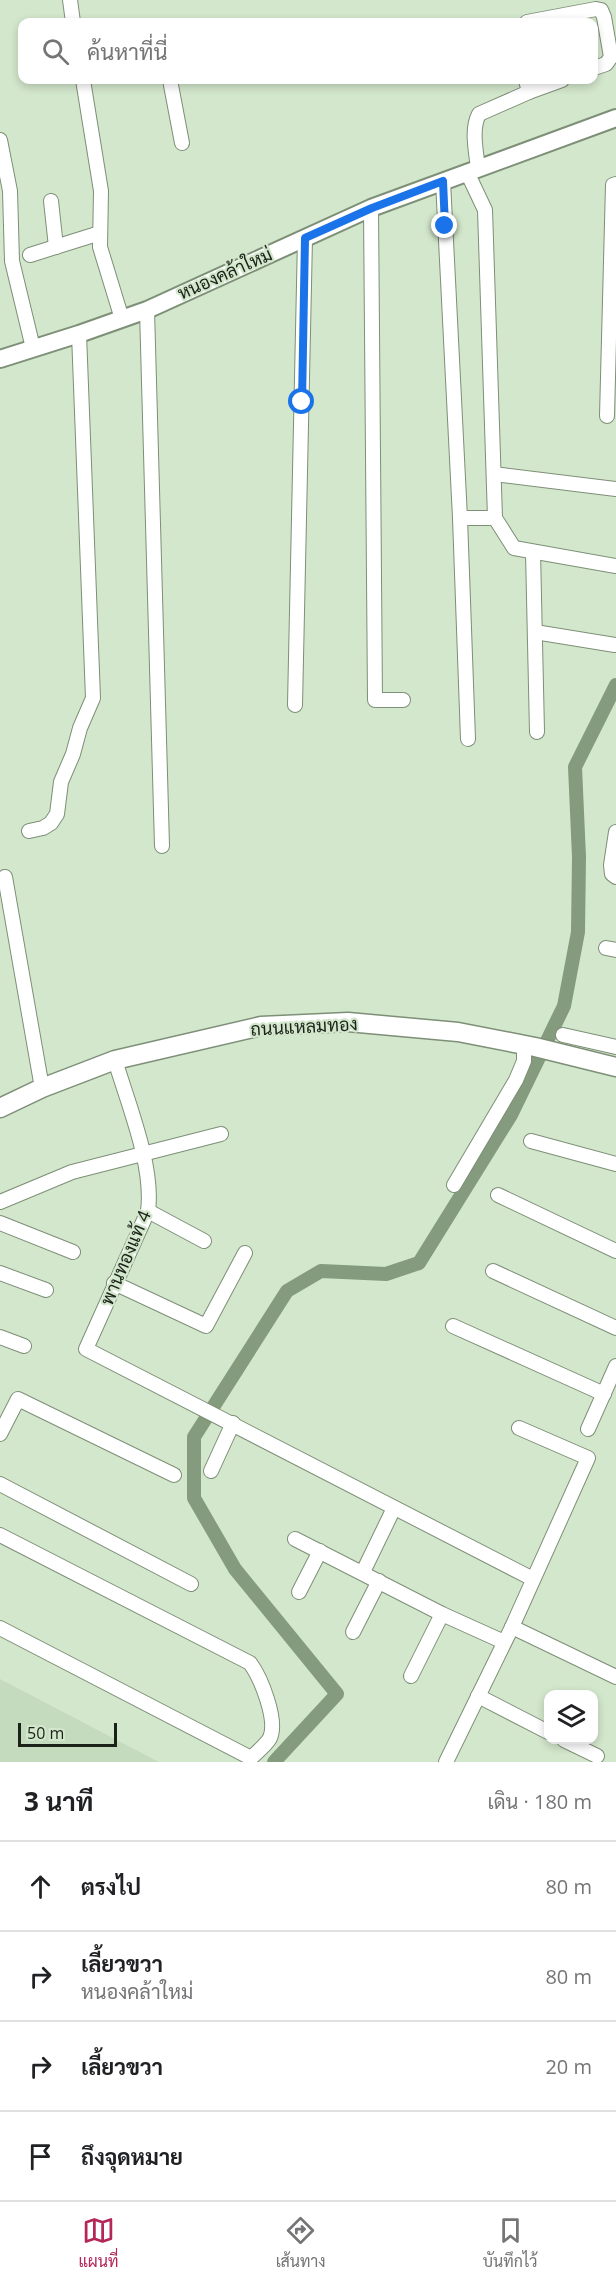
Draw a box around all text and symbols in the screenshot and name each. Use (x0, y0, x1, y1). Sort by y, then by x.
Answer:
search box (18, 18, 598, 84)
icon: search (39, 35, 72, 68)
text: ค้นหาที่นี่ (87, 36, 167, 66)
route end (431, 212, 457, 238)
street label: หนองคล้าใหม่ (174, 242, 276, 305)
route start (288, 388, 314, 414)
street label: ถนนแหลมทอง (250, 1011, 358, 1041)
street label: พานทองแท้ 4 (94, 1206, 156, 1309)
map controls (544, 1690, 598, 1744)
button: layers (544, 1690, 598, 1744)
scale bar (18, 1720, 117, 1748)
text: 50 m (27, 1722, 64, 1744)
text: 3 นาที (24, 1783, 93, 1819)
text: เดิน · 180 m (488, 1788, 592, 1815)
icon: ahead (24, 1870, 57, 1903)
text: ตรงไป (81, 1871, 141, 1901)
text: 80 m (545, 1873, 592, 1900)
text: เลี้ยวขวา (81, 1948, 163, 1978)
icon: right (24, 1960, 57, 1993)
text: 80 m (545, 1963, 592, 1990)
text: หนองคล้าใหม่ (81, 1978, 193, 2005)
icon: right (24, 2050, 57, 2083)
text: เลี้ยวขวา (81, 2051, 163, 2081)
text: 20 m (545, 2053, 592, 2080)
icon: arrive (24, 2140, 57, 2173)
text: ถึงจุดหมาย (81, 2141, 183, 2171)
tab: แผนที่ (79, 2214, 118, 2272)
tab: เส้นทาง (276, 2214, 326, 2272)
tab: บันทึกไว้ (483, 2214, 537, 2272)

